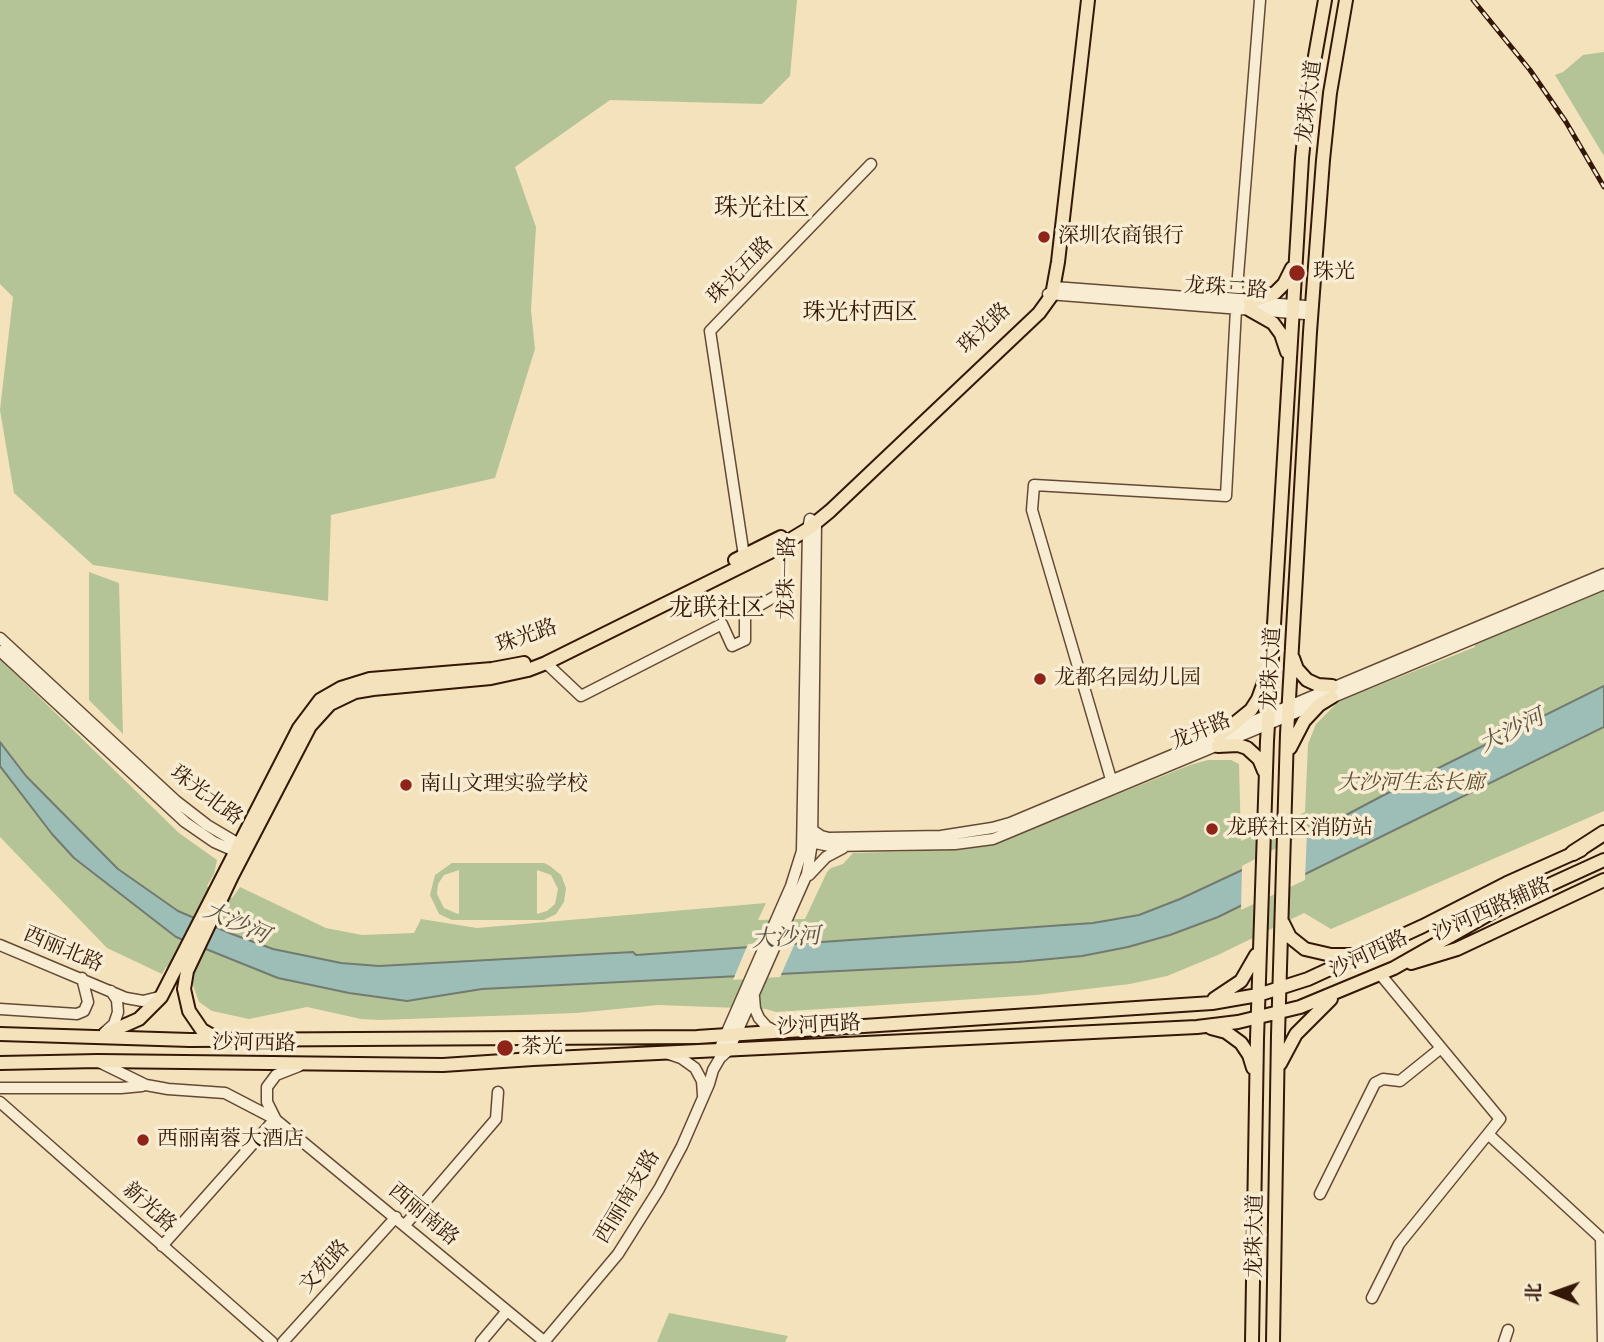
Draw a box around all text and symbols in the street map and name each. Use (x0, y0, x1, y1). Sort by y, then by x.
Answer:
street label: 龙珠大道 (1292, 59, 1328, 145)
district label: 珠光社区 (714, 195, 810, 223)
place label: 深圳农商银行 (1058, 224, 1184, 250)
marker: 深圳农商银行 (1036, 229, 1052, 245)
street label: 珠光五路 (703, 232, 779, 310)
place label: 珠光 (1313, 260, 1355, 286)
marker: 珠光 (1287, 263, 1307, 283)
street label: 龙珠二路 (1183, 274, 1269, 304)
street label: 珠光路 (954, 298, 1016, 360)
district label: 珠光村西区 (803, 299, 917, 327)
street label: 龙珠一路 (775, 536, 801, 620)
district label: 龙联社区 (669, 595, 765, 623)
street label: 珠光路 (493, 615, 561, 659)
street label: 龙珠大道 (1257, 626, 1287, 712)
place label: 龙都名园幼儿园 (1054, 666, 1201, 692)
marker: 龙都名园幼儿园 (1032, 671, 1048, 687)
water label: 大沙河 (1475, 704, 1549, 760)
street label: 龙井路 (1167, 708, 1235, 756)
street label: 珠光北路 (165, 761, 247, 831)
park label: 大沙河生态长廊 (1338, 771, 1484, 797)
place label: 南山文理实验学校 (420, 772, 588, 798)
marker: 南山文理实验学校 (398, 777, 414, 793)
place label: 龙联社区消防站 (1226, 816, 1373, 842)
marker: 龙联社区消防站 (1204, 821, 1220, 837)
street label: 沙河西路辅路 (1429, 873, 1555, 947)
water label: 大沙河 (199, 897, 273, 951)
street label: 西丽北路 (19, 922, 107, 978)
water label: 大沙河 (751, 923, 821, 955)
street label: 沙河西路 (1326, 926, 1412, 984)
street label: 沙河西路 (776, 1011, 862, 1041)
street label: 沙河西路 (212, 1031, 296, 1057)
place label: 茶光 (521, 1035, 563, 1061)
marker: 茶光 (495, 1038, 515, 1058)
place label: 西丽南蓉大酒店 (157, 1127, 304, 1153)
marker: 西丽南蓉大酒店 (135, 1132, 151, 1148)
street label: 西丽南支路 (590, 1146, 666, 1248)
street label: 新光路 (117, 1178, 181, 1238)
street label: 西丽南路 (383, 1178, 463, 1252)
street label: 龙珠大道 (1243, 1194, 1269, 1278)
street label: 文苑路 (295, 1235, 355, 1299)
north arrow (1520, 1258, 1590, 1328)
text: 北 (1522, 1283, 1545, 1302)

